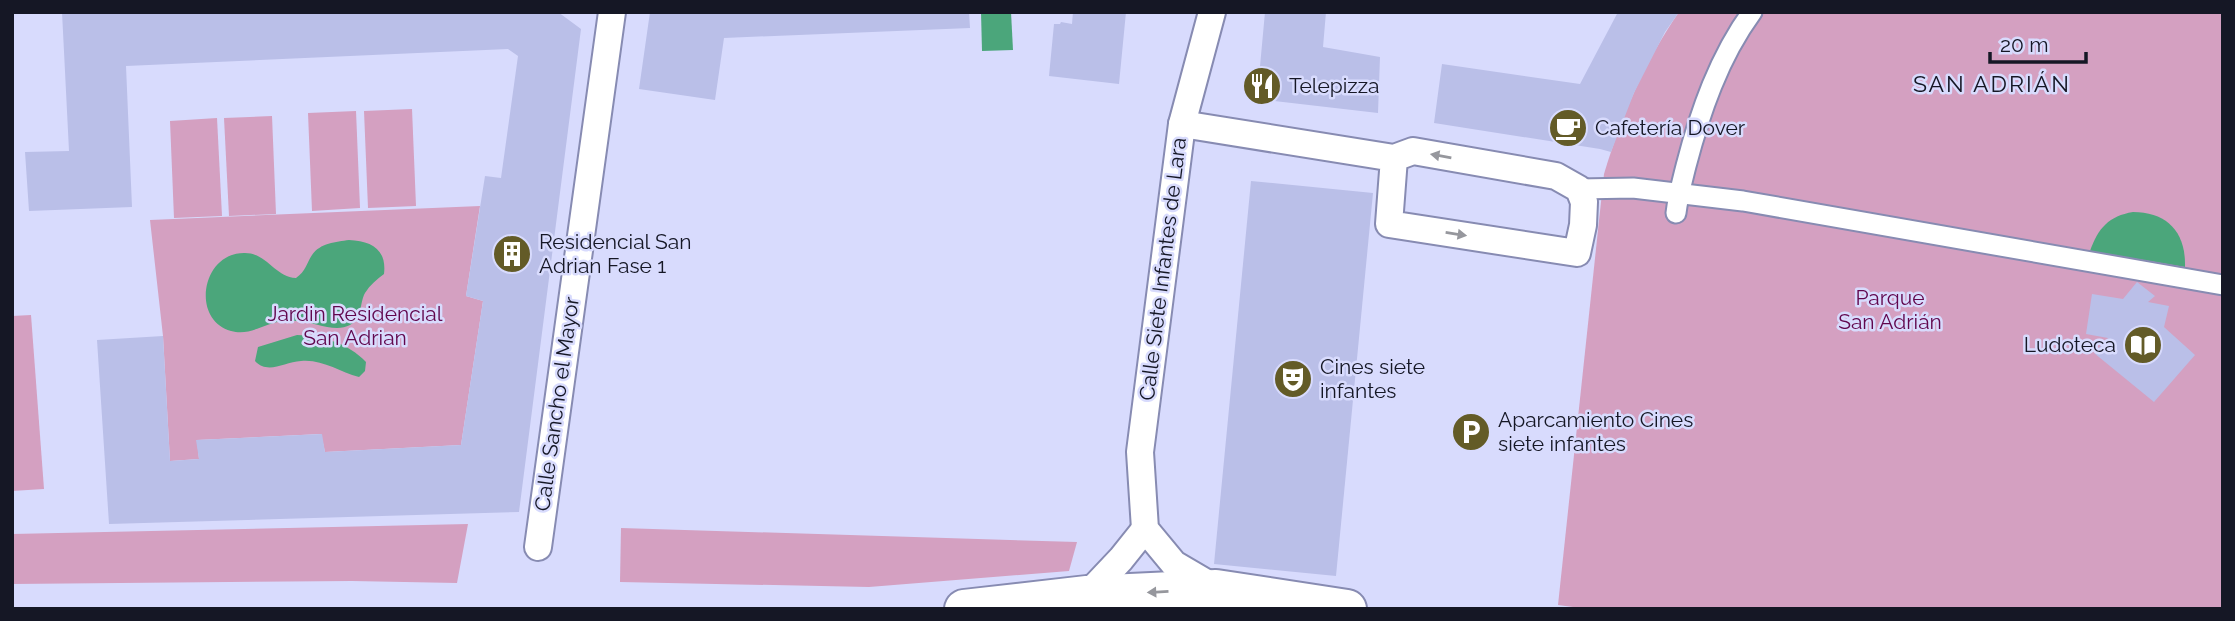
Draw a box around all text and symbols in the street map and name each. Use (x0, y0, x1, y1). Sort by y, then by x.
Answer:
scale bar (1990, 21, 2086, 65)
text: 20 m (2000, 32, 2048, 57)
restaurant icon: Telepizza (1241, 65, 1283, 107)
district label: SAN ADRIÁN (1913, 70, 2071, 97)
place label: Telepizza (1289, 73, 1379, 98)
cafe icon: Cafetería Dover (1547, 107, 1589, 149)
place label: Cafetería Dover (1595, 115, 1746, 140)
street label: Calle Siete Infantes de Lara (1134, 136, 1191, 402)
one-way arrow (1430, 150, 1452, 161)
place label: Residencial San Adrian Fase 1 (539, 229, 691, 278)
one-way arrow (1445, 229, 1467, 240)
building icon: Residencial San Adrian Fase 1 (491, 233, 533, 275)
park label: Parque San Adrián (1838, 285, 1942, 334)
street label: Calle Sancho el Mayor (529, 295, 584, 513)
park label: Jardin Residencial San Adrian (268, 301, 443, 350)
library icon: Ludoteca (2122, 324, 2164, 366)
place label: Ludoteca (2024, 332, 2116, 357)
place label: Cines siete infantes (1320, 354, 1425, 403)
theatre icon: Cines siete infantes (1272, 358, 1314, 400)
place label: Aparcamiento Cines siete infantes (1498, 407, 1693, 456)
parking icon: Aparcamiento Cines siete infantes (1450, 411, 1492, 453)
one-way arrow (1147, 586, 1169, 597)

